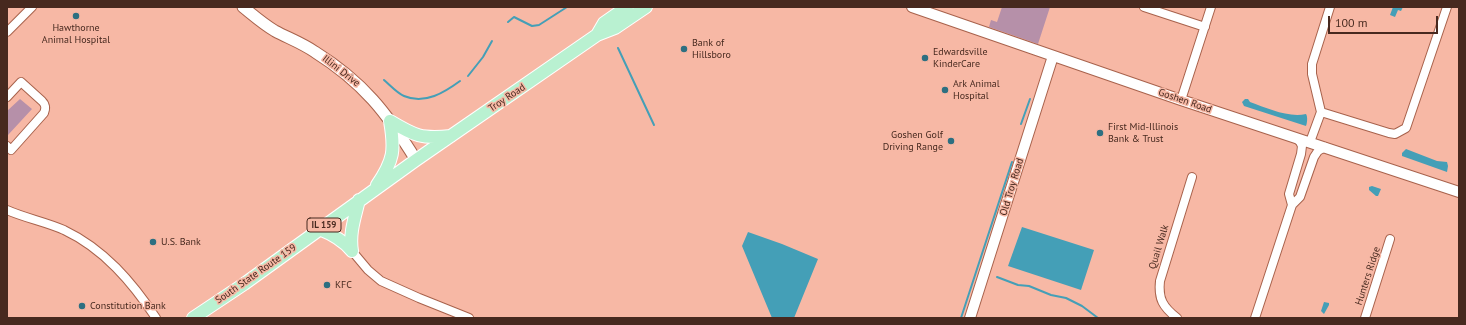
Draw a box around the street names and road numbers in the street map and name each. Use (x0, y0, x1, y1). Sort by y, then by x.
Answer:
street label: Illini Drive (320, 53, 362, 89)
street label: Troy Road (486, 81, 528, 115)
street label: Goshen Road (1157, 86, 1213, 116)
street label: Old Troy Road (998, 157, 1026, 217)
road number: IL 159 (307, 218, 341, 232)
street label: Quail Walk (1147, 223, 1171, 271)
street label: South State Route 159 (213, 242, 299, 306)
street label: Hunters Ridge (1353, 245, 1383, 307)

